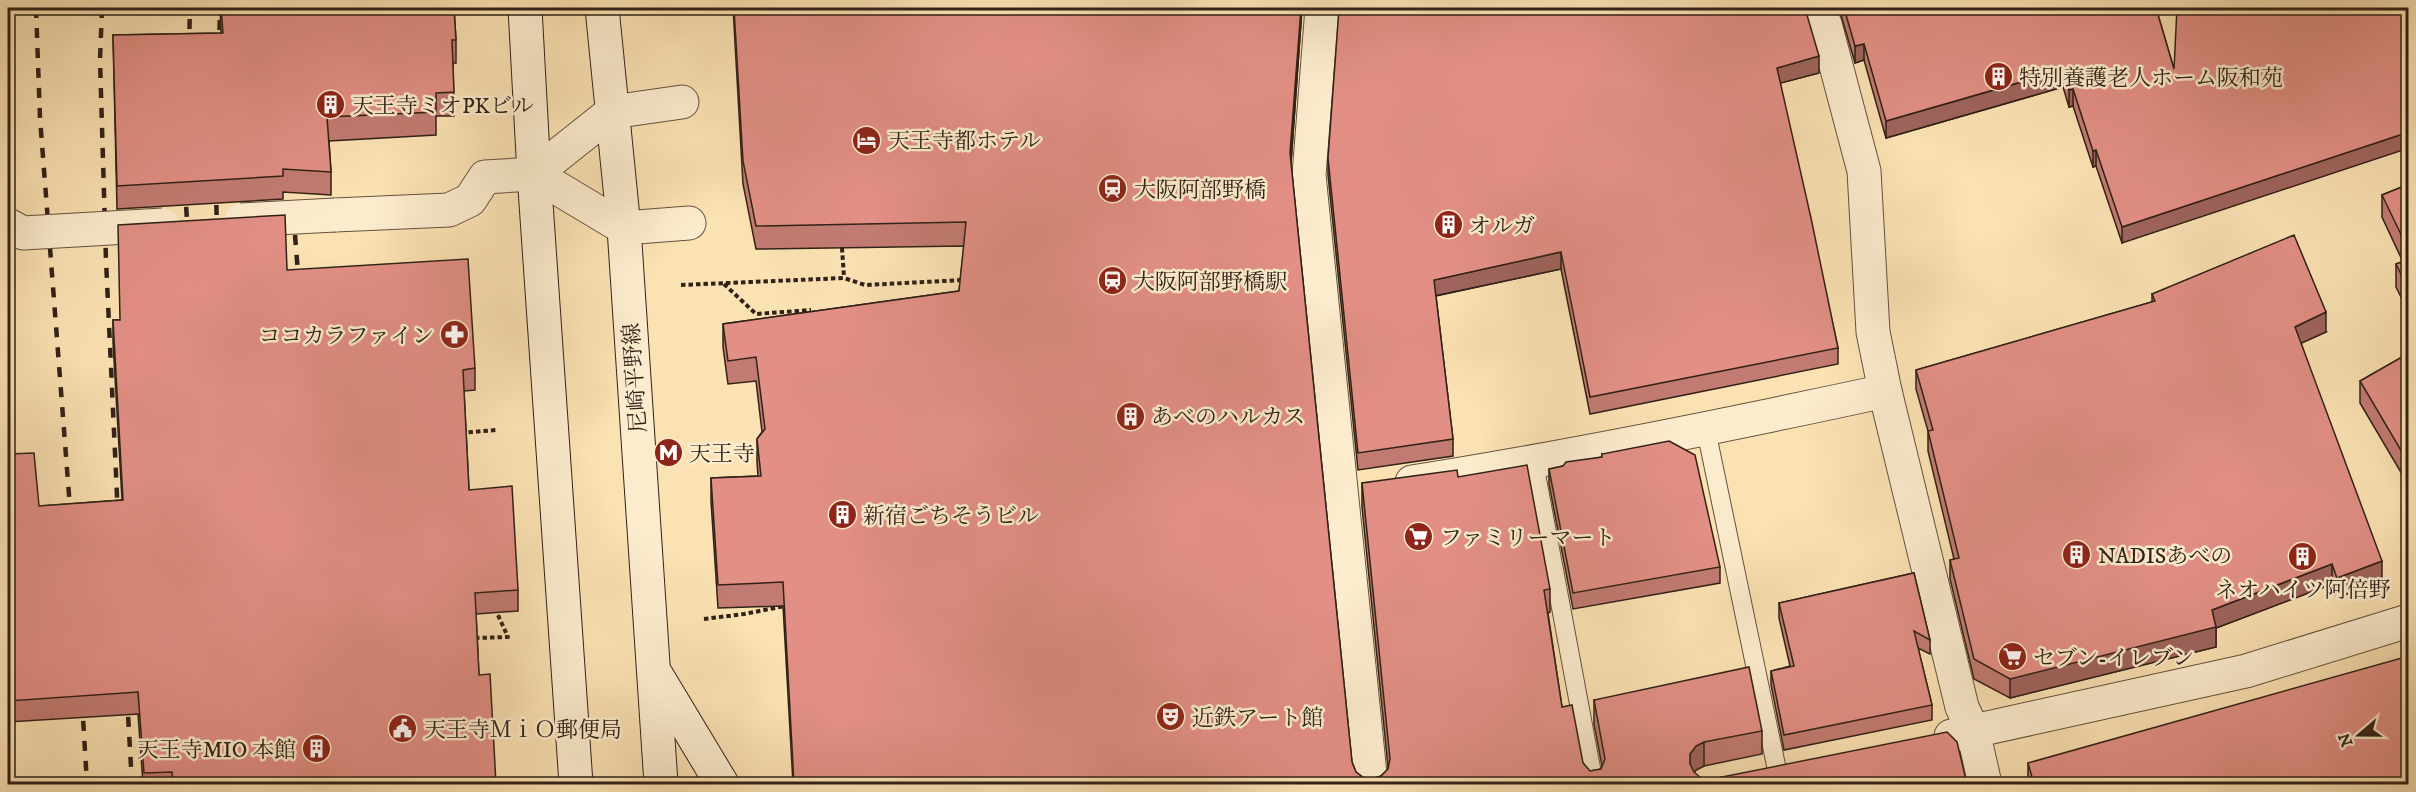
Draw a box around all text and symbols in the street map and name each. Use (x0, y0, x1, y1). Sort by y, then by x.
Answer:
building icon: 特別養護老人ホーム阪和苑 (1982, 61, 2014, 93)
place label: 特別養護老人ホーム阪和苑 (2019, 65, 2283, 92)
building icon: 天王寺ミオPKビル (315, 89, 347, 121)
place label: 天王寺ミオPKビル (352, 93, 534, 120)
hotel icon: 天王寺都ホテル (851, 124, 883, 156)
place label: 天王寺都ホテル (888, 128, 1041, 155)
station icon: 大阪阿部野橋 (1097, 173, 1129, 205)
place label: 大阪阿部野橋 (1134, 177, 1266, 204)
building icon: オルガ (1432, 209, 1464, 241)
place label: オルガ (1469, 213, 1535, 240)
station icon: 大阪阿部野橋駅 (1096, 265, 1128, 297)
place label: 大阪阿部野橋駅 (1133, 269, 1287, 296)
pharmacy icon: ココカラファイン (439, 319, 471, 351)
street label: 尼崎平野線 (618, 322, 653, 434)
place label: ココカラファイン (258, 323, 434, 350)
building icon: あべのハルカス (1114, 400, 1146, 432)
place label: あべのハルカス (1151, 404, 1305, 431)
metro station icon: 天王寺 (652, 437, 684, 469)
place label: 天王寺 (689, 441, 755, 468)
building icon: 新宿ごちそうビル (826, 499, 858, 531)
place label: 新宿ごちそうビル (863, 503, 1039, 530)
supermarket icon: ファミリーマート (1403, 521, 1435, 553)
place label: ファミリーマート (1440, 525, 1616, 552)
building icon: NADISあべの (2061, 539, 2093, 571)
building icon: ネオハイツ阿倍野 (2287, 541, 2319, 573)
place label: NADISあべの (2098, 543, 2232, 570)
place label: ネオハイツ阿倍野 (2215, 577, 2391, 604)
supermarket icon: セブン-イレブン (1996, 641, 2028, 673)
place label: セブン-イレブン (2033, 645, 2194, 672)
theatre icon: 近鉄アート館 (1155, 701, 1187, 733)
place label: 近鉄アート館 (1192, 705, 1323, 732)
north arrow (2329, 705, 2389, 765)
public building icon: 天王寺ＭｉＯ郵便局 (387, 713, 419, 745)
place label: 天王寺ＭｉＯ郵便局 (424, 717, 622, 744)
text: N (2334, 730, 2357, 749)
building icon: 天王寺MIO 本館 (301, 733, 333, 765)
place label: 天王寺MIO 本館 (137, 737, 296, 764)

